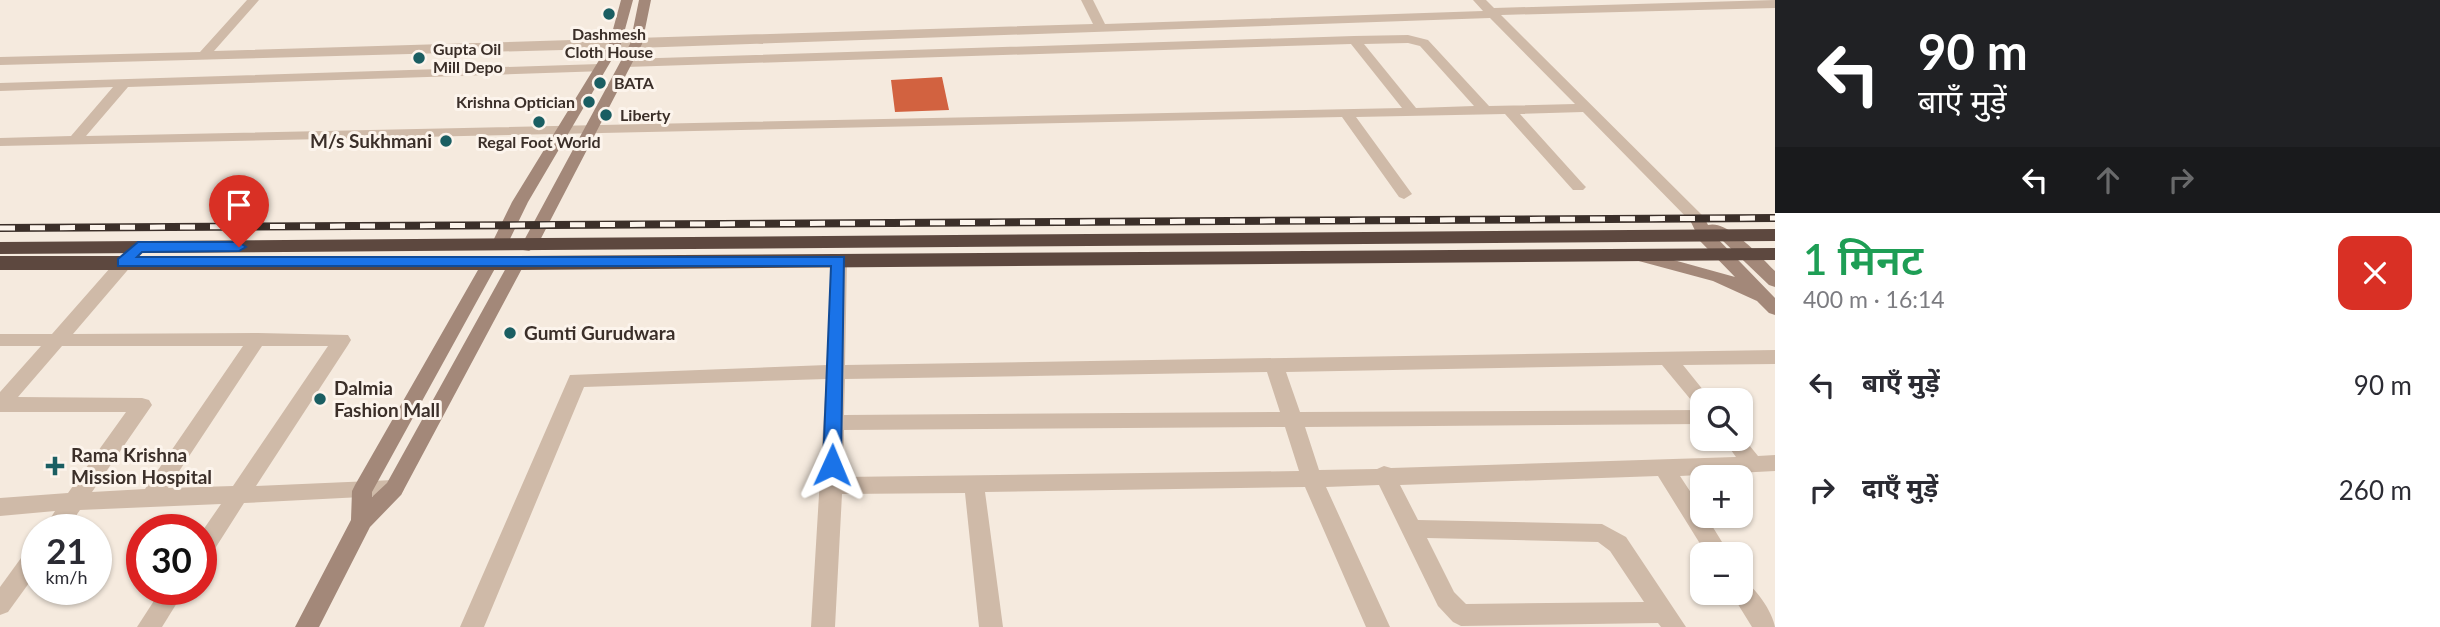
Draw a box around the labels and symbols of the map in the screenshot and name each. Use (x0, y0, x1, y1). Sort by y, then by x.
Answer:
marker: Dashmesh Cloth House (601, 6, 617, 22)
place label: Dashmesh Cloth House (565, 24, 654, 61)
place label: Gupta Oil Mill Depo (433, 39, 503, 76)
marker: Gupta Oil Mill Depo (411, 50, 427, 66)
place label: BATA (614, 73, 655, 92)
marker: BATA (592, 75, 608, 91)
place label: Krishna Optician (456, 92, 575, 111)
marker: Krishna Optician (581, 94, 597, 110)
place label: Liberty (620, 105, 671, 124)
marker: Liberty (598, 107, 614, 123)
marker: Regal Foot World (531, 114, 547, 130)
place label: M/s Sukhmani (310, 129, 432, 152)
place label: Regal Foot World (477, 132, 601, 151)
marker: M/s Sukhmani (438, 133, 454, 149)
pin (209, 175, 269, 247)
place label: Gumti Gurudwara (524, 321, 675, 344)
marker: Gumti Gurudwara (502, 325, 518, 341)
place label: Dalmia Fashion Mall (334, 376, 440, 421)
marker: Dalmia Fashion Mall (312, 391, 328, 407)
position arrow (795, 428, 869, 502)
place label: Rama Krishna Mission Hospital (71, 443, 212, 488)
marker: Rama Krishna Mission Hospital (45, 456, 65, 476)
speed limit sign: 30 (126, 514, 217, 605)

